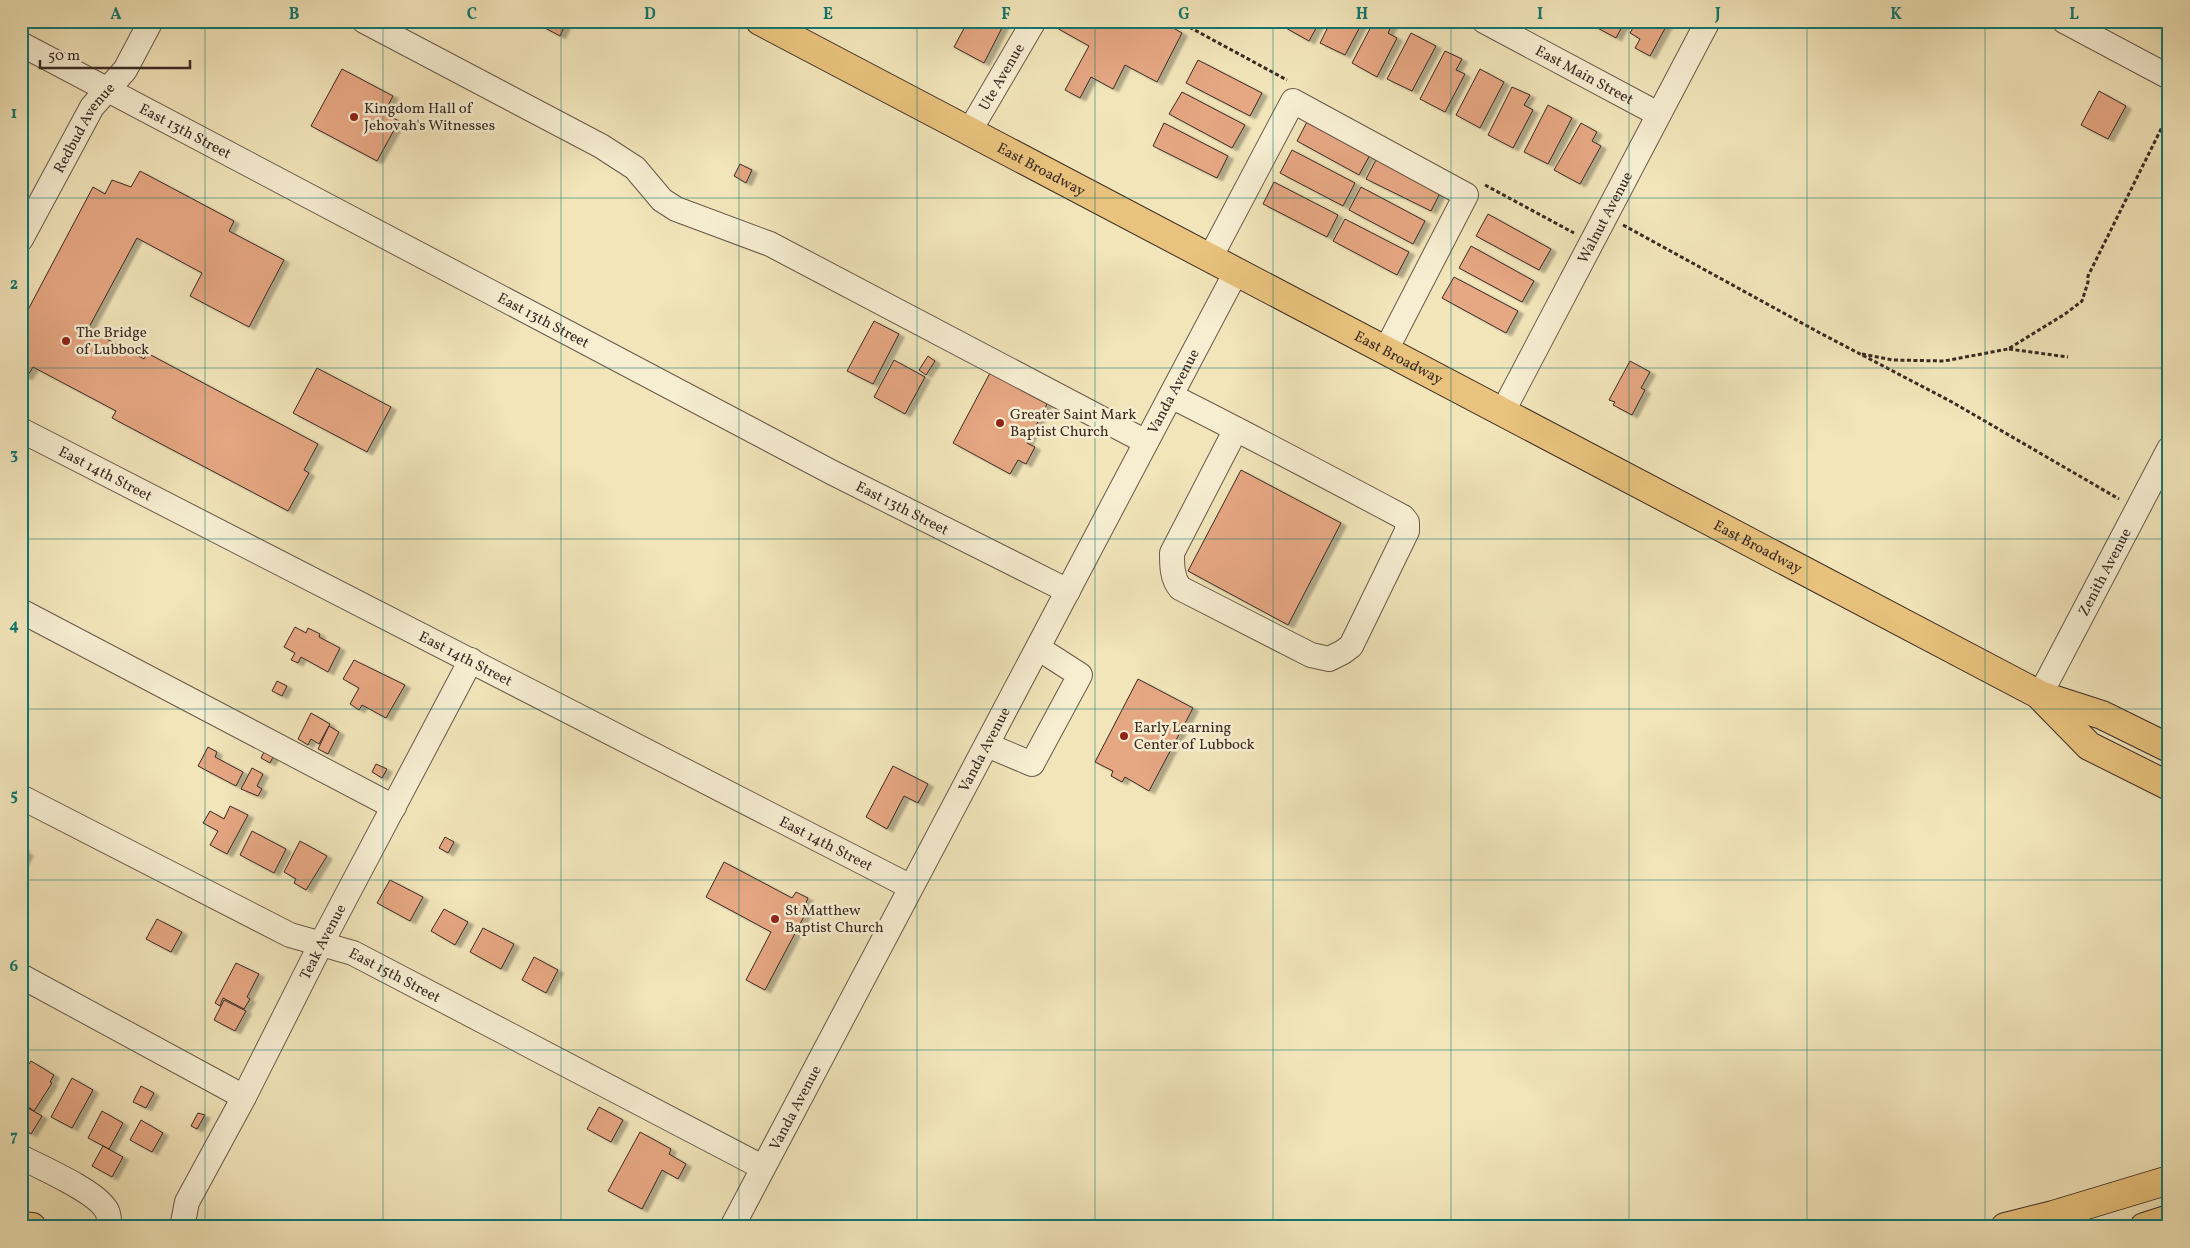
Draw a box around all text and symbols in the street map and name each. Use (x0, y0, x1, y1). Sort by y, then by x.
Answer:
text: A (110, 4, 122, 26)
text: B (289, 4, 300, 26)
text: C (467, 4, 477, 26)
text: D (644, 4, 656, 26)
text: E (823, 4, 833, 26)
text: F (1001, 4, 1011, 26)
text: G (1178, 4, 1190, 26)
text: H (1356, 4, 1368, 26)
text: I (1537, 4, 1543, 26)
text: J (1714, 4, 1721, 26)
text: K (1890, 4, 1902, 26)
text: L (2069, 4, 2079, 26)
scale bar (40, 38, 190, 70)
street label: Ute Avenue (975, 40, 1031, 115)
street label: East Main Street (1531, 41, 1637, 111)
text: 50 m (48, 46, 80, 67)
street label: Redbud Avenue (49, 79, 121, 177)
street label: East 13th Street (135, 99, 234, 165)
place label: Kingdom Hall of Jehovah's Witnesses (364, 99, 495, 137)
text: 1 (11, 103, 17, 125)
marker: Kingdom Hall of Jehovah's Witnesses (348, 111, 360, 123)
street label: East Broadway (993, 138, 1089, 203)
street label: Walnut Avenue (1573, 169, 1639, 268)
text: 2 (10, 274, 18, 296)
street label: East 13th Street (493, 288, 593, 354)
place label: The Bridge of Lubbock (76, 323, 149, 361)
street label: East Broadway (1350, 327, 1446, 391)
marker: The Bridge of Lubbock (60, 335, 72, 347)
street label: Vanda Avenue (1143, 346, 1206, 438)
place label: Greater Saint Mark Baptist Church (1010, 405, 1137, 443)
marker: Greater Saint Mark Baptist Church (994, 417, 1006, 429)
street label: East 14th Street (54, 442, 155, 508)
text: 3 (10, 444, 18, 466)
street label: East 13th Street (852, 477, 952, 541)
street label: East Broadway (1709, 516, 1805, 580)
street label: Zenith Avenue (2074, 525, 2138, 620)
text: 4 (9, 615, 19, 637)
street label: East 14th Street (415, 627, 516, 692)
street label: Vanda Avenue (954, 704, 1016, 796)
place label: Early Learning Center of Lubbock (1134, 718, 1255, 756)
marker: Early Learning Center of Lubbock (1118, 730, 1130, 742)
text: 5 (10, 785, 18, 807)
street label: East 14th Street (775, 812, 876, 877)
street label: Teak Avenue (296, 901, 352, 984)
place label: St Matthew Baptist Church (785, 901, 884, 939)
marker: St Matthew Baptist Church (769, 913, 781, 925)
street label: East 15th Street (345, 944, 444, 1009)
text: 6 (10, 956, 19, 978)
street label: Vanda Avenue (765, 1062, 827, 1155)
text: 7 (10, 1126, 18, 1148)

